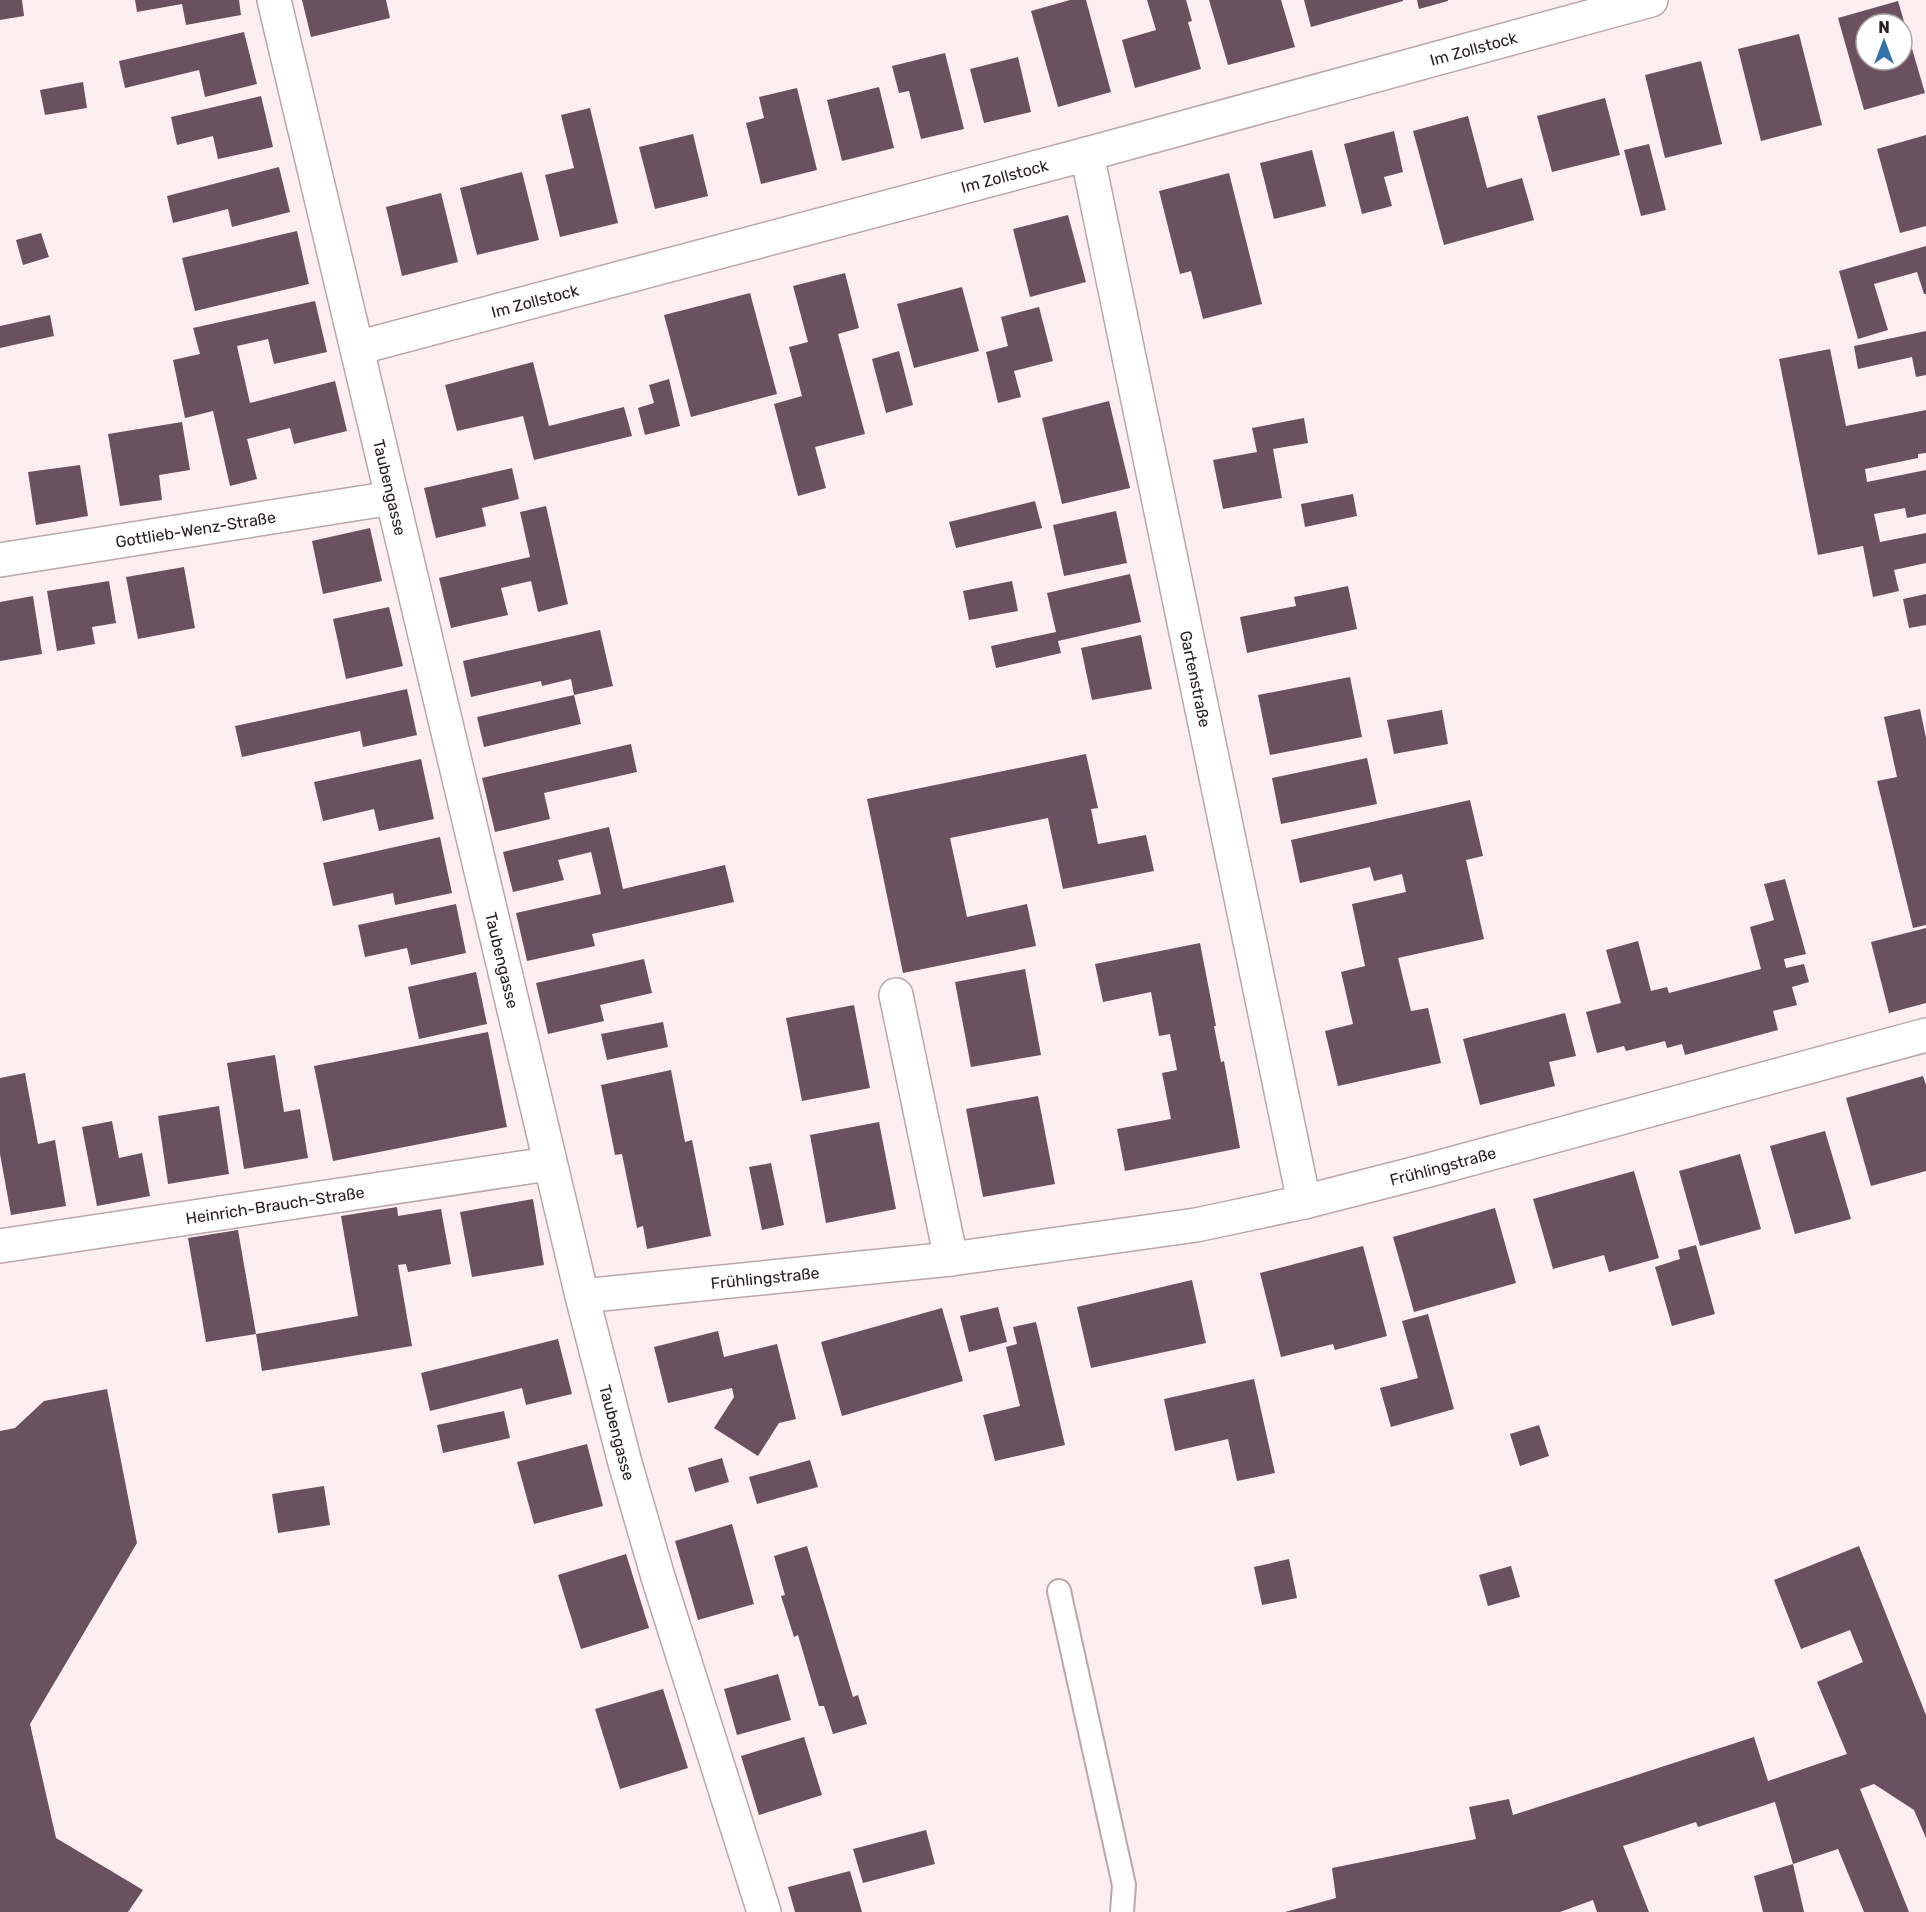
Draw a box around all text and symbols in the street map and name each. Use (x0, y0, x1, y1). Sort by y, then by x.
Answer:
north arrow (1854, 12, 1914, 72)
text: N (1878, 18, 1890, 37)
street label: Im Zollstock (1428, 27, 1520, 69)
street label: Im Zollstock (959, 155, 1051, 197)
street label: Im Zollstock (489, 280, 581, 321)
street label: Taubengasse (369, 437, 410, 537)
street label: Gottlieb-Wenz-Straße (114, 507, 277, 551)
street label: Gartenstraße (1176, 629, 1215, 729)
street label: Taubengasse (482, 910, 523, 1010)
street label: Frühlingstraße (1388, 1143, 1498, 1189)
street label: Heinrich-Brauch-Straße (184, 1182, 366, 1228)
street label: Frühlingstraße (710, 1263, 820, 1293)
street label: Taubengasse (596, 1383, 639, 1483)

